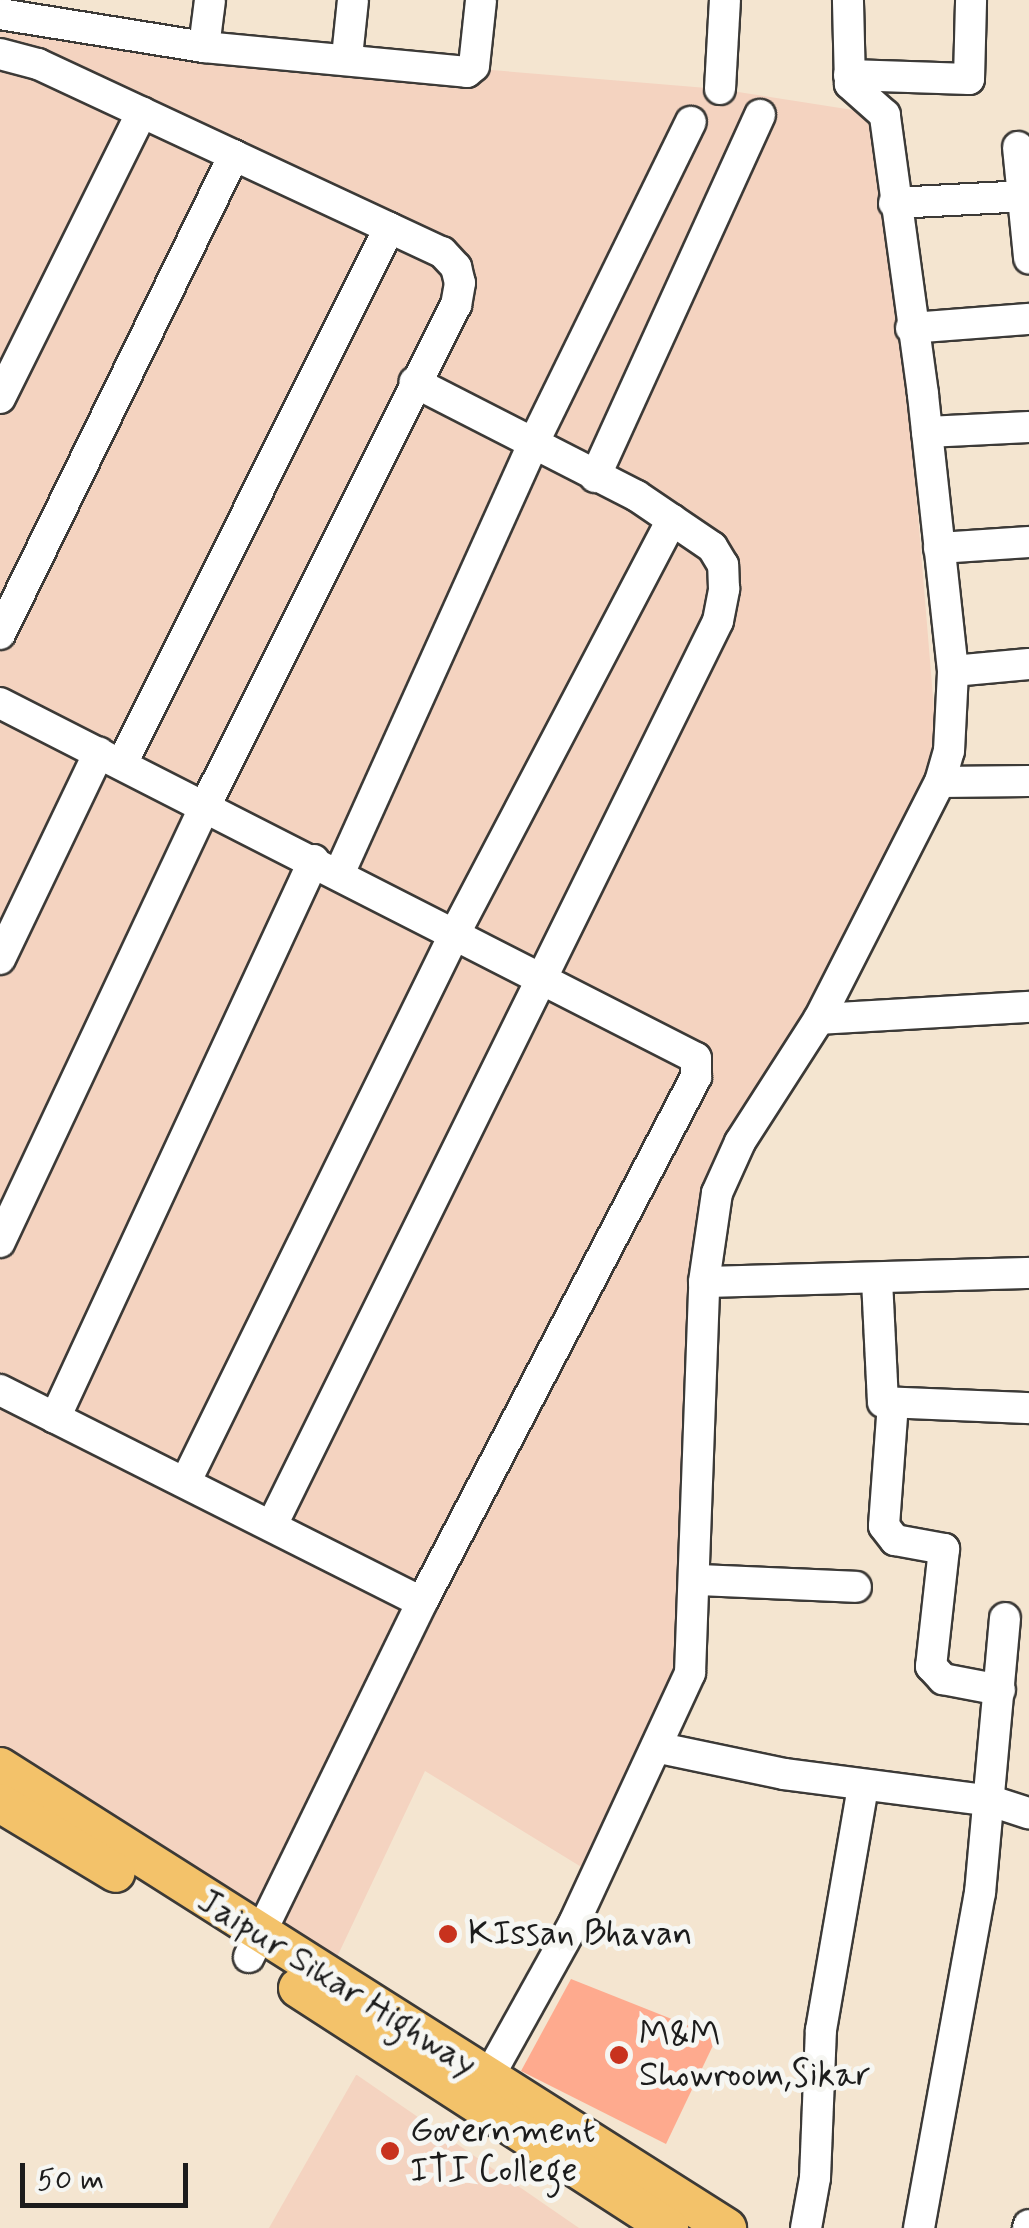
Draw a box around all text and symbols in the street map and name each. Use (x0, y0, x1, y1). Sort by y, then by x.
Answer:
street label: Jaipur Sikar Highway (190, 1880, 484, 2086)
place label: KIssan Bhavan (468, 1913, 691, 1955)
marker: KIssan Bhavan (437, 1923, 459, 1945)
place label: M&M Showroom,Sikar (639, 2014, 871, 2096)
marker: M&M Showroom,Sikar (608, 2044, 630, 2066)
place label: Government ITI College (410, 2110, 596, 2192)
marker: Government ITI College (379, 2140, 401, 2162)
scale bar (25, 2143, 192, 2205)
text: 50 m (37, 2161, 104, 2200)

